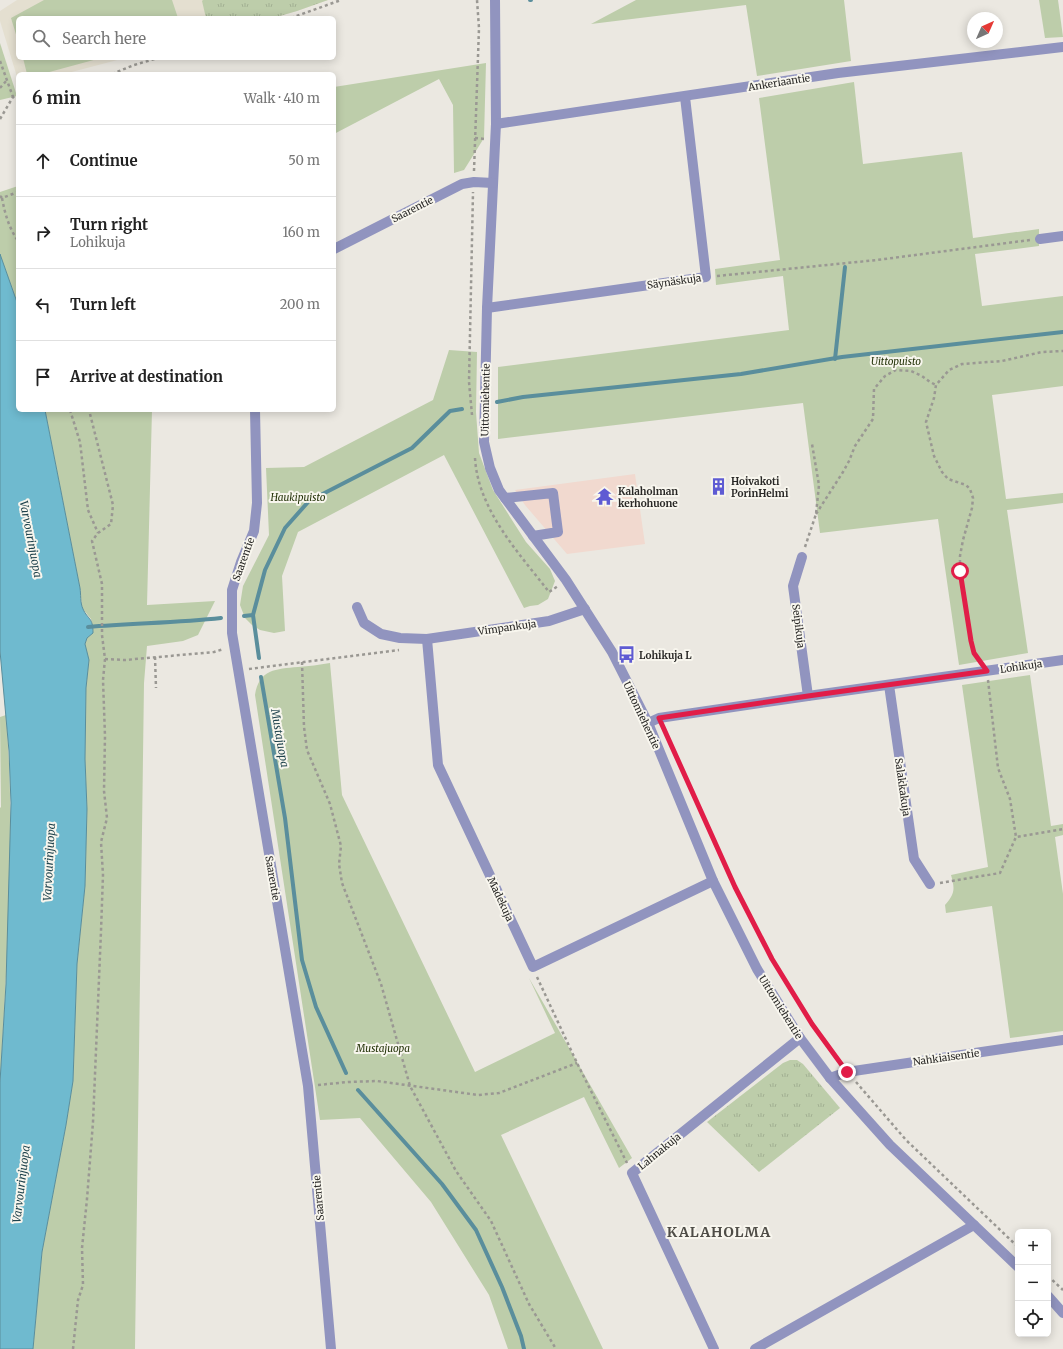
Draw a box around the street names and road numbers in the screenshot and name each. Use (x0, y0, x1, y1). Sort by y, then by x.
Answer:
street label: Ankeriaantie (746, 71, 811, 94)
street label: Saarentie (389, 193, 435, 226)
street label: Säynäskuja (646, 271, 703, 292)
street label: Uittomiehentie (478, 363, 493, 437)
street label: Saarentie (230, 536, 257, 583)
street label: Seipikuja (789, 603, 808, 650)
street label: Vimpankuja (476, 617, 538, 638)
street label: Lohikuja (999, 657, 1044, 676)
street label: Uittomiehentie (620, 679, 663, 751)
street label: Salakkakuja (892, 757, 913, 818)
street label: Saarentie (262, 855, 283, 902)
street label: Madekuja (485, 875, 517, 924)
street label: Uittomiehentie (756, 973, 805, 1042)
street label: Nahkiaisentie (912, 1046, 980, 1069)
street label: Lahnakuja (635, 1130, 684, 1173)
street label: Saarentie (310, 1175, 327, 1221)

